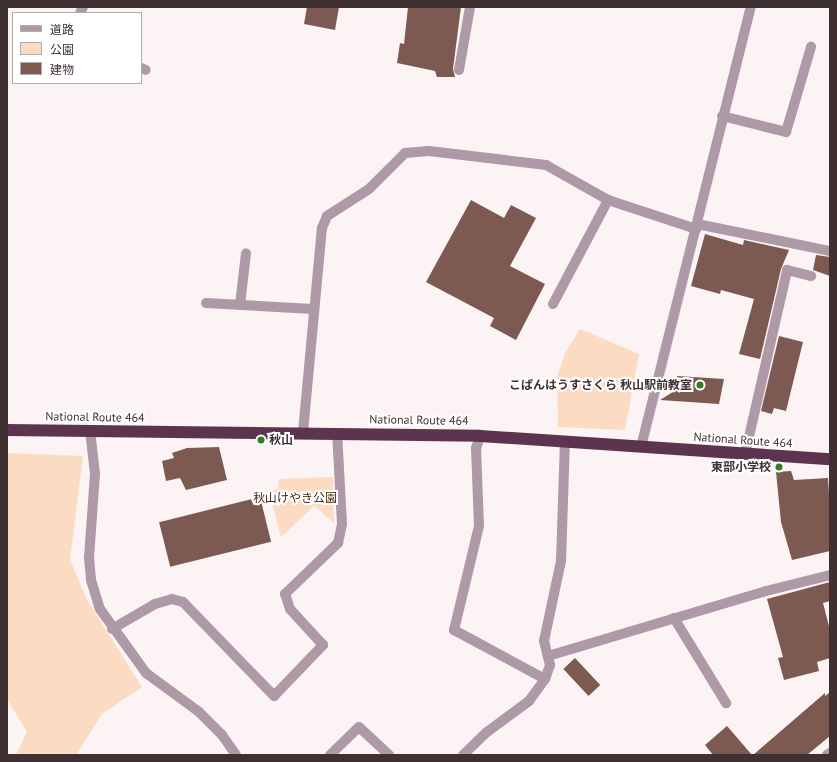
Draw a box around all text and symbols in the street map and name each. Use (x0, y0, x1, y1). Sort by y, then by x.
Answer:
legend (12, 12, 142, 84)
text: 道路 (50, 22, 74, 37)
text: 公園 (50, 42, 74, 57)
text: 建物 (50, 62, 74, 77)
place label: こぱんはうすさくら 秋山駅前教室 (509, 378, 692, 392)
marker: こぱんはうすさくら 秋山駅前教室 (695, 380, 705, 390)
street label: National Route 464 (45, 409, 145, 425)
street label: National Route 464 (369, 412, 469, 428)
street label: National Route 464 (693, 429, 793, 451)
place label: 秋山 (269, 433, 293, 447)
marker: 秋山 (256, 435, 266, 445)
place label: 東部小学校 (711, 460, 771, 474)
marker: 東部小学校 (774, 462, 784, 472)
park label: 秋山けやき公園 (253, 491, 337, 505)

